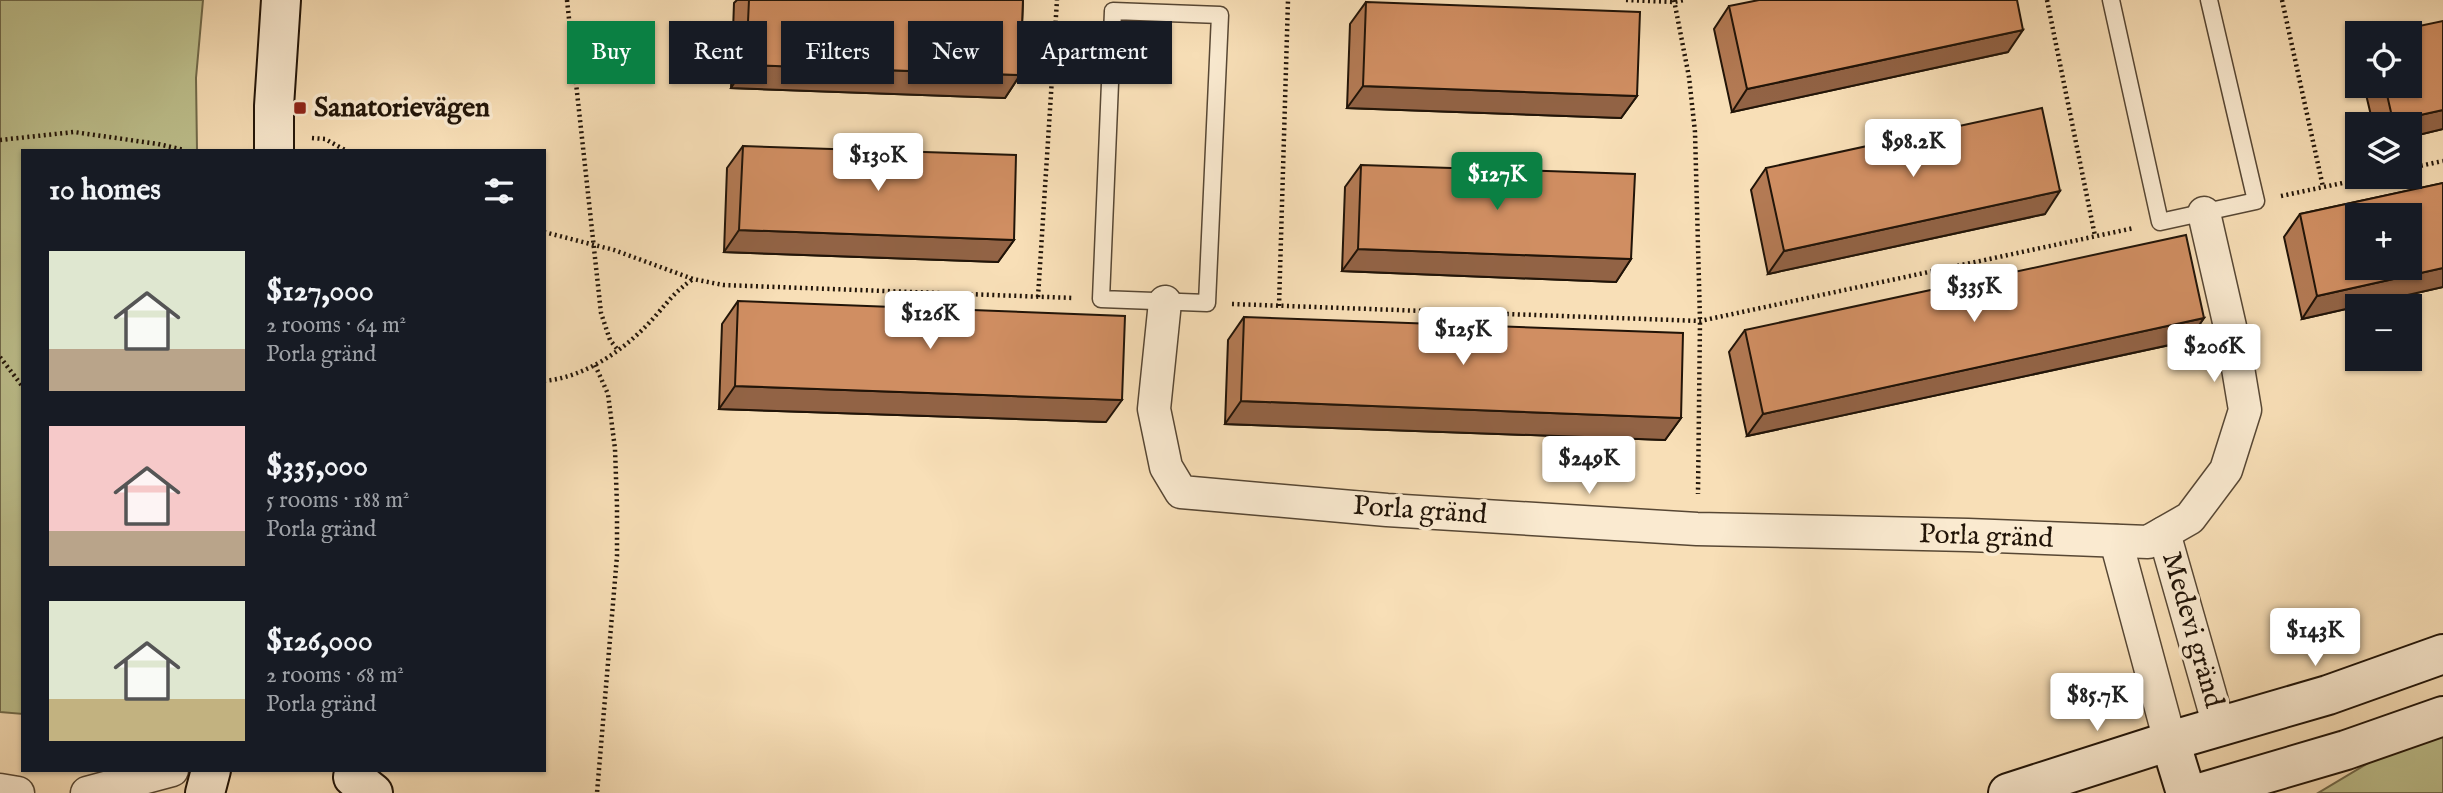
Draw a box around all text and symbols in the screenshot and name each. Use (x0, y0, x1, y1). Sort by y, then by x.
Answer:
chip: Buy (567, 21, 655, 84)
chip: Rent (669, 21, 767, 84)
chip: Filters (781, 21, 894, 84)
chip: New (908, 21, 1003, 84)
chip: Apartment (1017, 21, 1172, 84)
map controls (2345, 21, 2422, 371)
button: locate (2345, 21, 2422, 98)
place label: Sanatorievägen (314, 91, 490, 126)
marker: Sanatorievägen (292, 100, 308, 116)
button: layers (2345, 112, 2422, 189)
pin: $98.2K (1856, 120, 1970, 179)
text: $98.2K (1881, 127, 1945, 156)
pin: $130K (829, 134, 927, 193)
text: $130K (849, 141, 907, 170)
pin: $127K (1448, 152, 1546, 212)
text: $127K (1467, 160, 1527, 189)
text: 10 homes (49, 172, 161, 210)
icon: filters (480, 172, 518, 210)
button: + (2345, 203, 2422, 280)
pin: $335K (1925, 264, 2023, 324)
text: $335K (1947, 272, 2001, 301)
text: $127,000 (266, 273, 374, 311)
icon: home (105, 279, 189, 363)
pin: $126K (881, 292, 979, 351)
button: − (2345, 294, 2422, 371)
text: $126K (901, 299, 959, 328)
pin: $125K (1414, 308, 1512, 367)
text: 2 rooms · 64 m² (266, 311, 406, 340)
text: $125K (1435, 315, 1492, 344)
pin: $206K (2165, 324, 2263, 384)
text: $206K (2183, 332, 2245, 361)
text: Porla gränd (266, 340, 376, 369)
pin: $249K (1540, 436, 1638, 496)
text: $249K (1558, 444, 1620, 473)
text: $335,000 (266, 448, 368, 486)
icon: home (105, 454, 189, 538)
text: 5 rooms · 188 m² (266, 486, 409, 515)
street label: Porla gränd (1352, 489, 1488, 533)
text: Porla gränd (266, 515, 376, 544)
street label: Porla gränd (1918, 517, 2054, 557)
street label: Medevi gränd (2153, 548, 2231, 712)
pin: $143K (2266, 608, 2364, 668)
text: $143K (2286, 616, 2344, 645)
text: $126,000 (266, 623, 373, 661)
icon: home (105, 629, 189, 713)
text: 2 rooms · 68 m² (266, 661, 404, 690)
pin: $85.7K (2040, 674, 2154, 733)
text: $85.7K (2066, 681, 2128, 710)
text: Porla gränd (266, 690, 376, 719)

